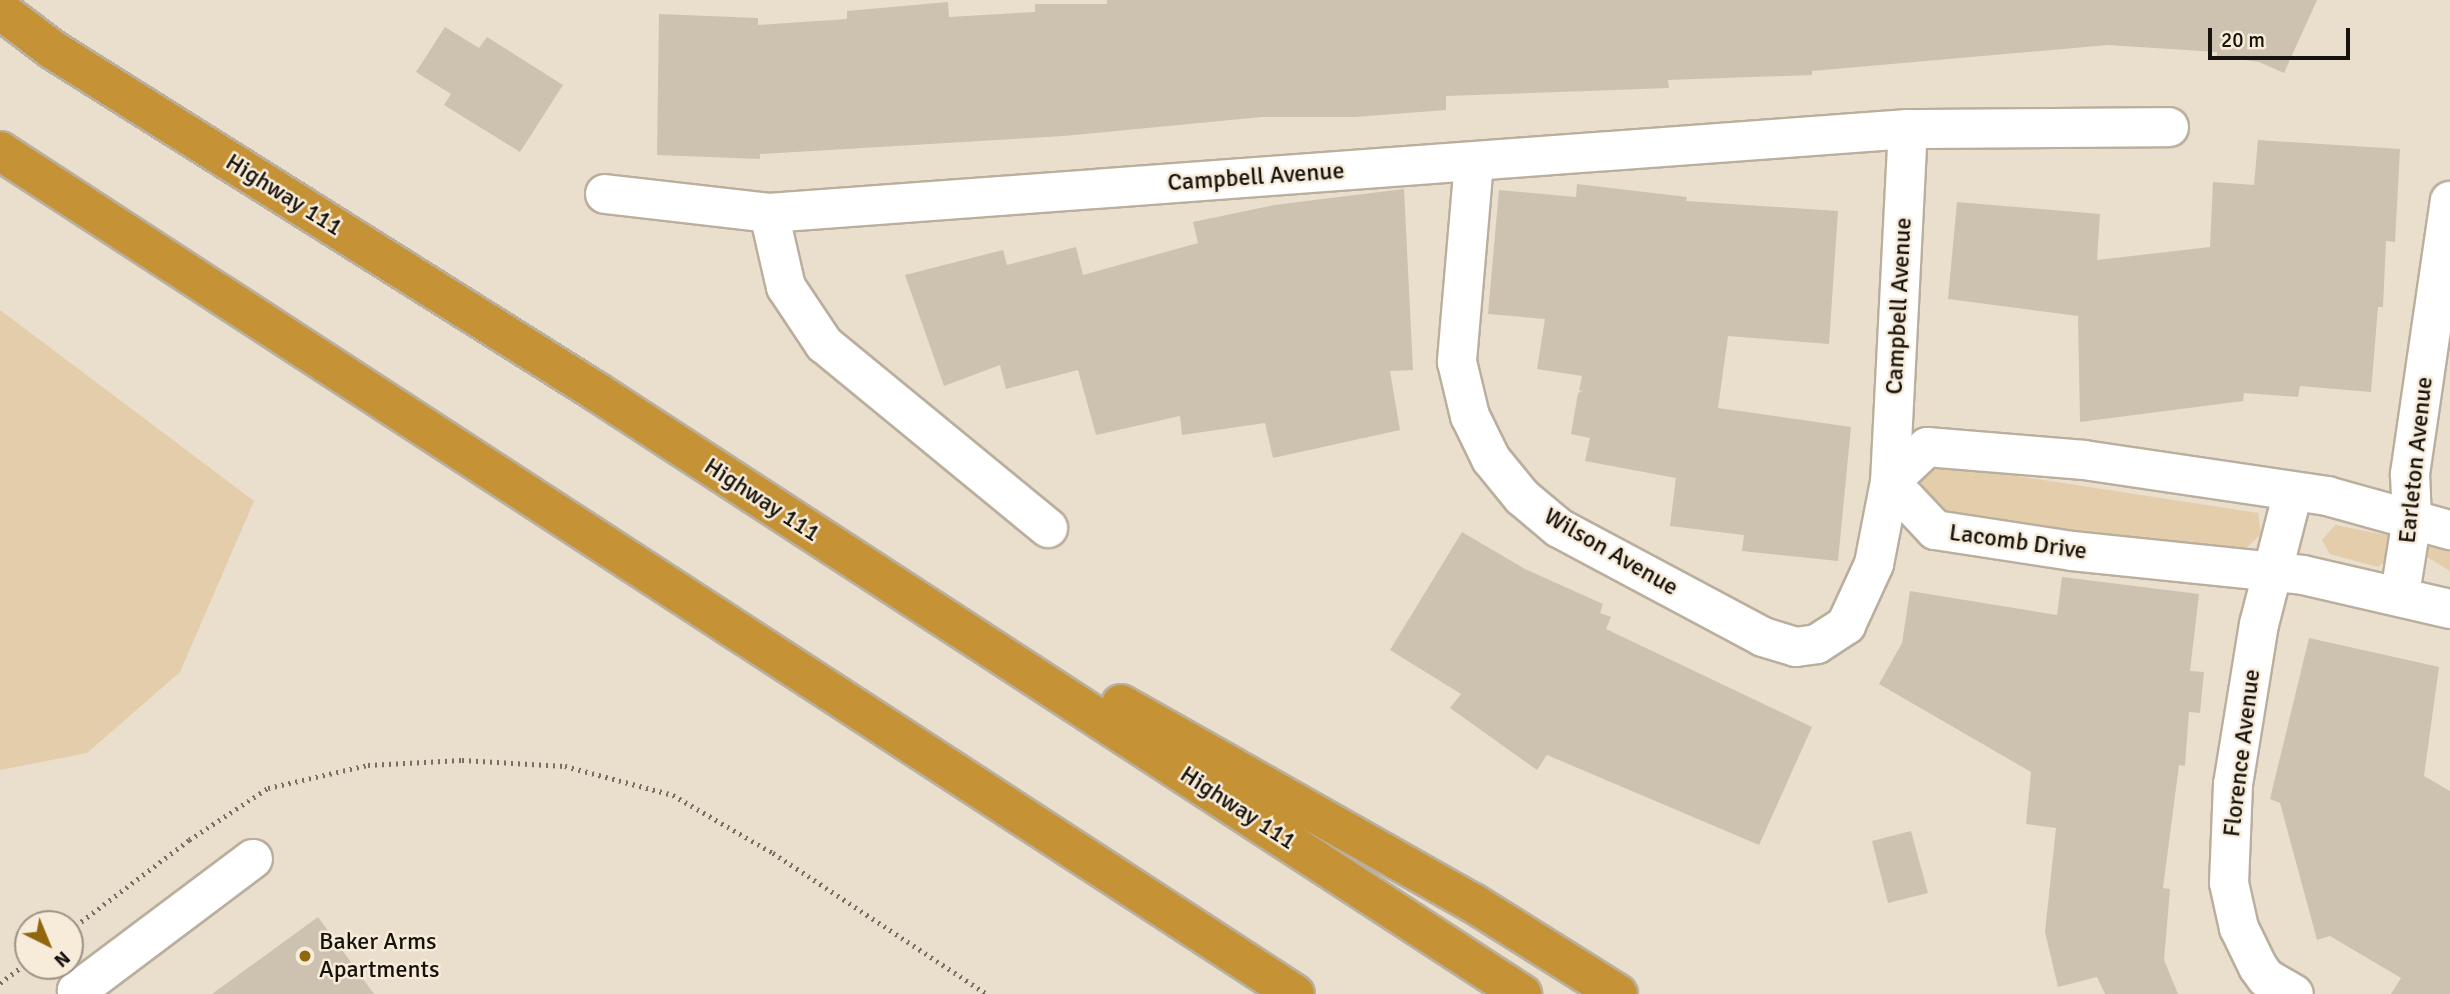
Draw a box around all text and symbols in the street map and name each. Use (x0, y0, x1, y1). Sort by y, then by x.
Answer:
scale bar (2212, 14, 2354, 58)
text: 20 m (2221, 27, 2265, 53)
street label: Highway 111 (220, 148, 348, 242)
street label: Campbell Avenue (1167, 156, 1345, 198)
street label: Campbell Avenue (1880, 217, 1918, 395)
street label: Earleton Avenue (2393, 375, 2439, 545)
street label: Highway 111 (699, 452, 825, 548)
street label: Wilson Avenue (1539, 502, 1683, 602)
street label: Lacomb Drive (1947, 518, 2089, 566)
street label: Florence Avenue (2217, 667, 2267, 839)
street label: Highway 111 (1175, 760, 1301, 856)
north arrow (14, 910, 84, 980)
place label: Baker Arms Apartments (319, 928, 439, 984)
text: N (49, 946, 75, 972)
marker: Baker Arms Apartments (297, 948, 313, 964)

